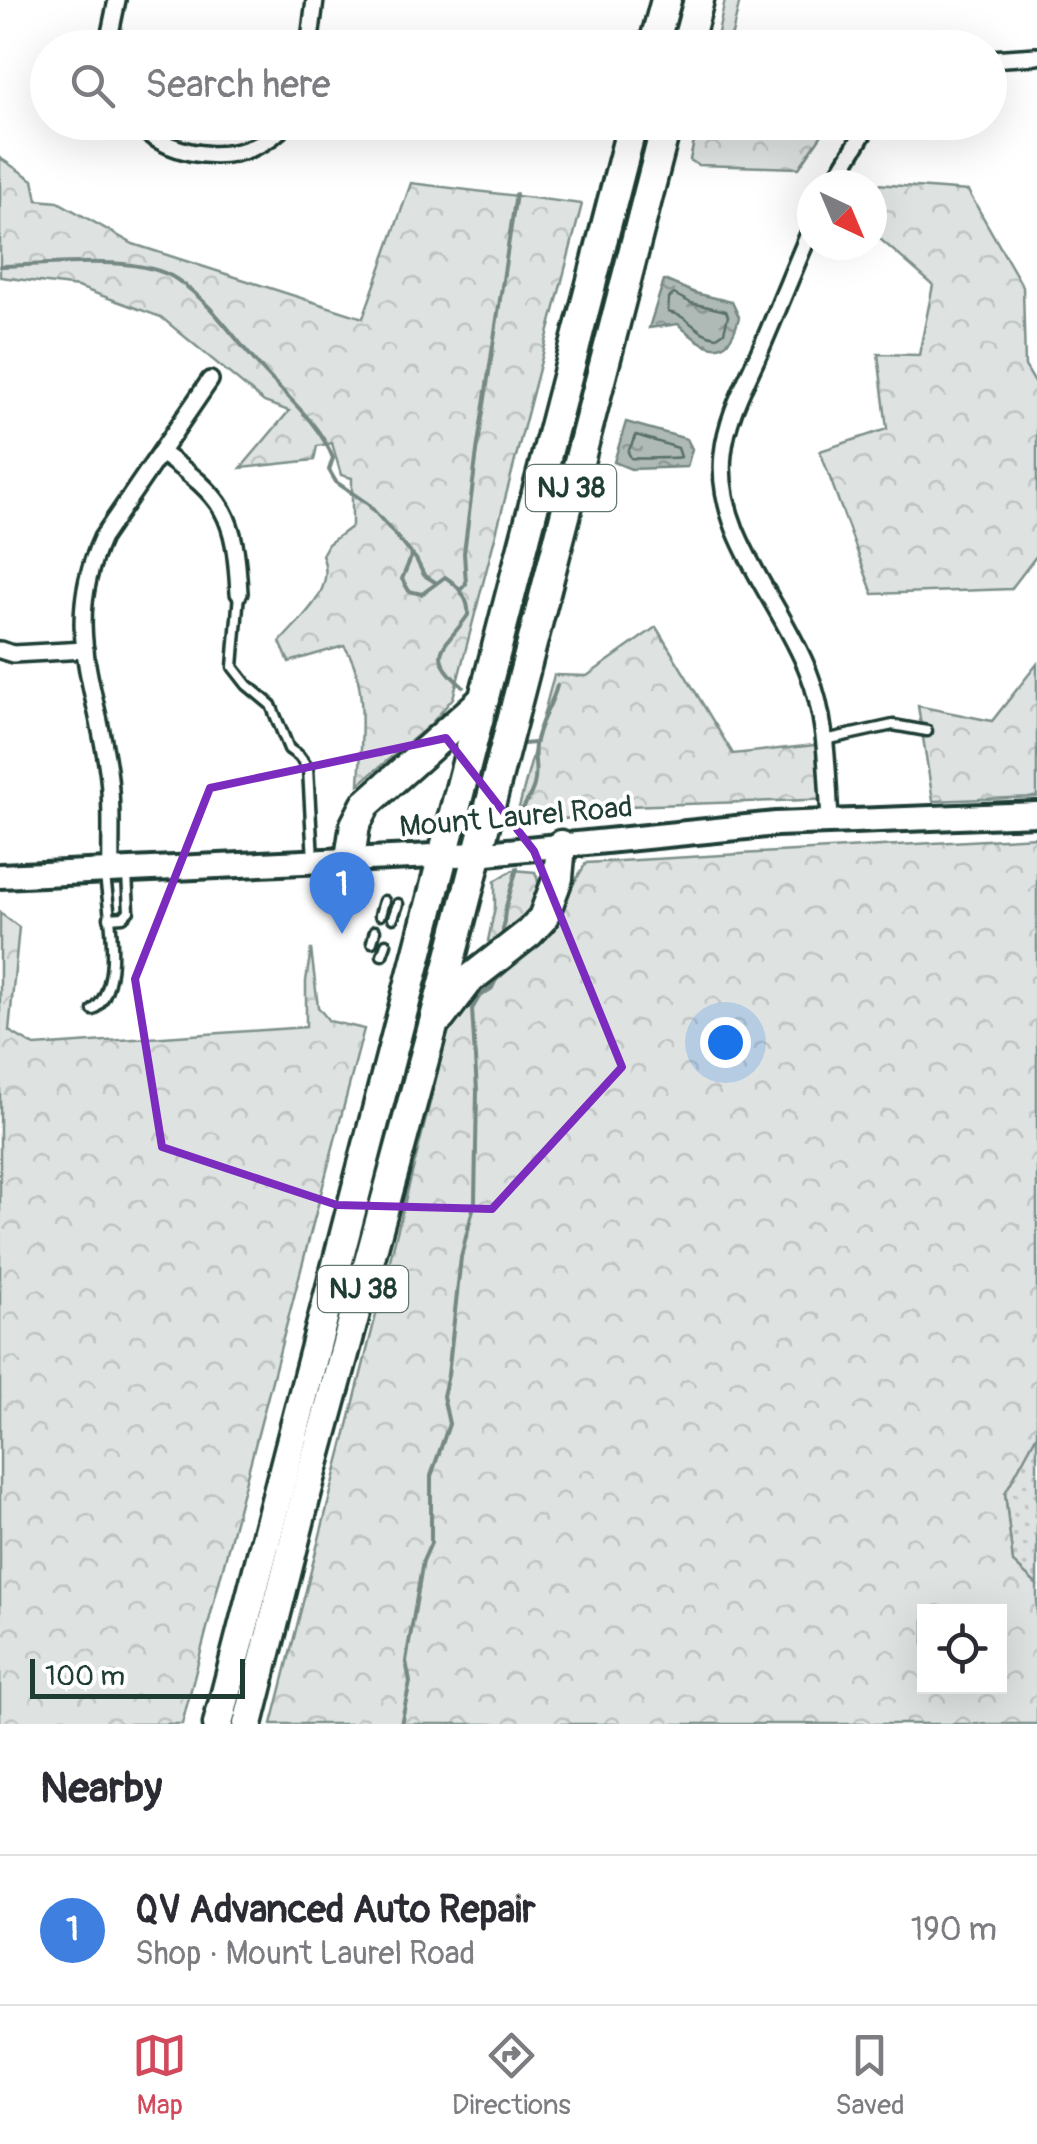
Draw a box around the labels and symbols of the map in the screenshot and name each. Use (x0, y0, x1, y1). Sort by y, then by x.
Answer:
north arrow (797, 170, 887, 260)
road number: NJ 38 (526, 465, 616, 511)
street label: Mount Laurel Road (398, 788, 634, 846)
pin: 1 (310, 852, 374, 934)
your location (700, 1017, 751, 1068)
road number: NJ 38 (318, 1266, 408, 1312)
scale bar (30, 1654, 245, 1698)

